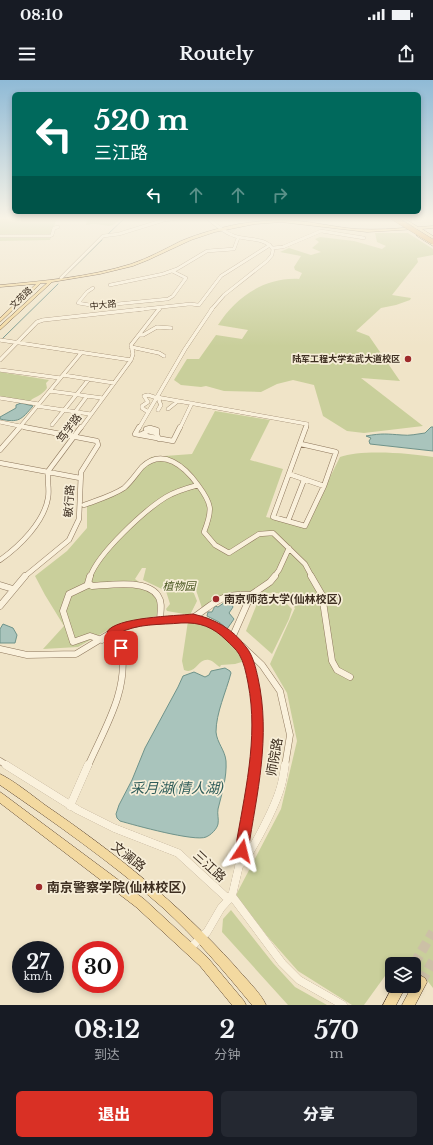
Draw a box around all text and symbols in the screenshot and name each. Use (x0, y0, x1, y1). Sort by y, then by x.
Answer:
text: 08:10 (20, 5, 63, 24)
icon: menu (16, 43, 38, 65)
text: Routely (179, 43, 254, 65)
icon: share (395, 43, 417, 65)
text: 520 m (94, 103, 188, 138)
icon: left (28, 108, 80, 160)
text: 三江路 (94, 142, 148, 164)
icon: left (143, 184, 165, 206)
icon: ahead (185, 184, 207, 206)
icon: ahead (227, 184, 249, 206)
icon: right (269, 184, 291, 206)
street label: 文苑路 (7, 284, 34, 311)
street label: 中大路 (89, 298, 117, 311)
place label: 陆军工程大学玄武大道校区 (292, 353, 400, 364)
marker: 陆军工程大学玄武大道校区 (403, 354, 413, 364)
street label: 笃学路 (53, 411, 85, 445)
street label: 敏行路 (61, 484, 77, 518)
park label: 植物园 (163, 579, 197, 593)
place label: 南京师范大学(仙林校区) (224, 592, 342, 606)
marker: 南京师范大学(仙林校区) (211, 594, 221, 604)
pin (104, 631, 138, 665)
icon: arrive (110, 637, 132, 659)
street label: 师院路 (263, 736, 286, 778)
water label: 采月湖(情人湖) (130, 779, 224, 797)
position arrow (221, 830, 263, 872)
street label: 文澜路 (108, 838, 149, 875)
street label: 三江路 (190, 847, 230, 886)
place label: 南京警察学院(仙林校区) (47, 879, 186, 896)
marker: 南京警察学院(仙林校区) (34, 882, 44, 892)
speed limit sign: 30 (72, 941, 124, 993)
text: 27 (26, 950, 50, 974)
map controls (385, 957, 421, 993)
button: layers (385, 957, 421, 993)
text: km/h (24, 970, 52, 983)
text: 08:12 (74, 1015, 140, 1044)
text: 2 (219, 1015, 235, 1044)
text: 570 (314, 1016, 359, 1045)
text: m (330, 1045, 344, 1062)
text: 到达 (94, 1046, 120, 1063)
text: 分钟 (214, 1046, 240, 1063)
button: 退出 (16, 1091, 213, 1137)
button: 分享 (221, 1091, 417, 1137)

